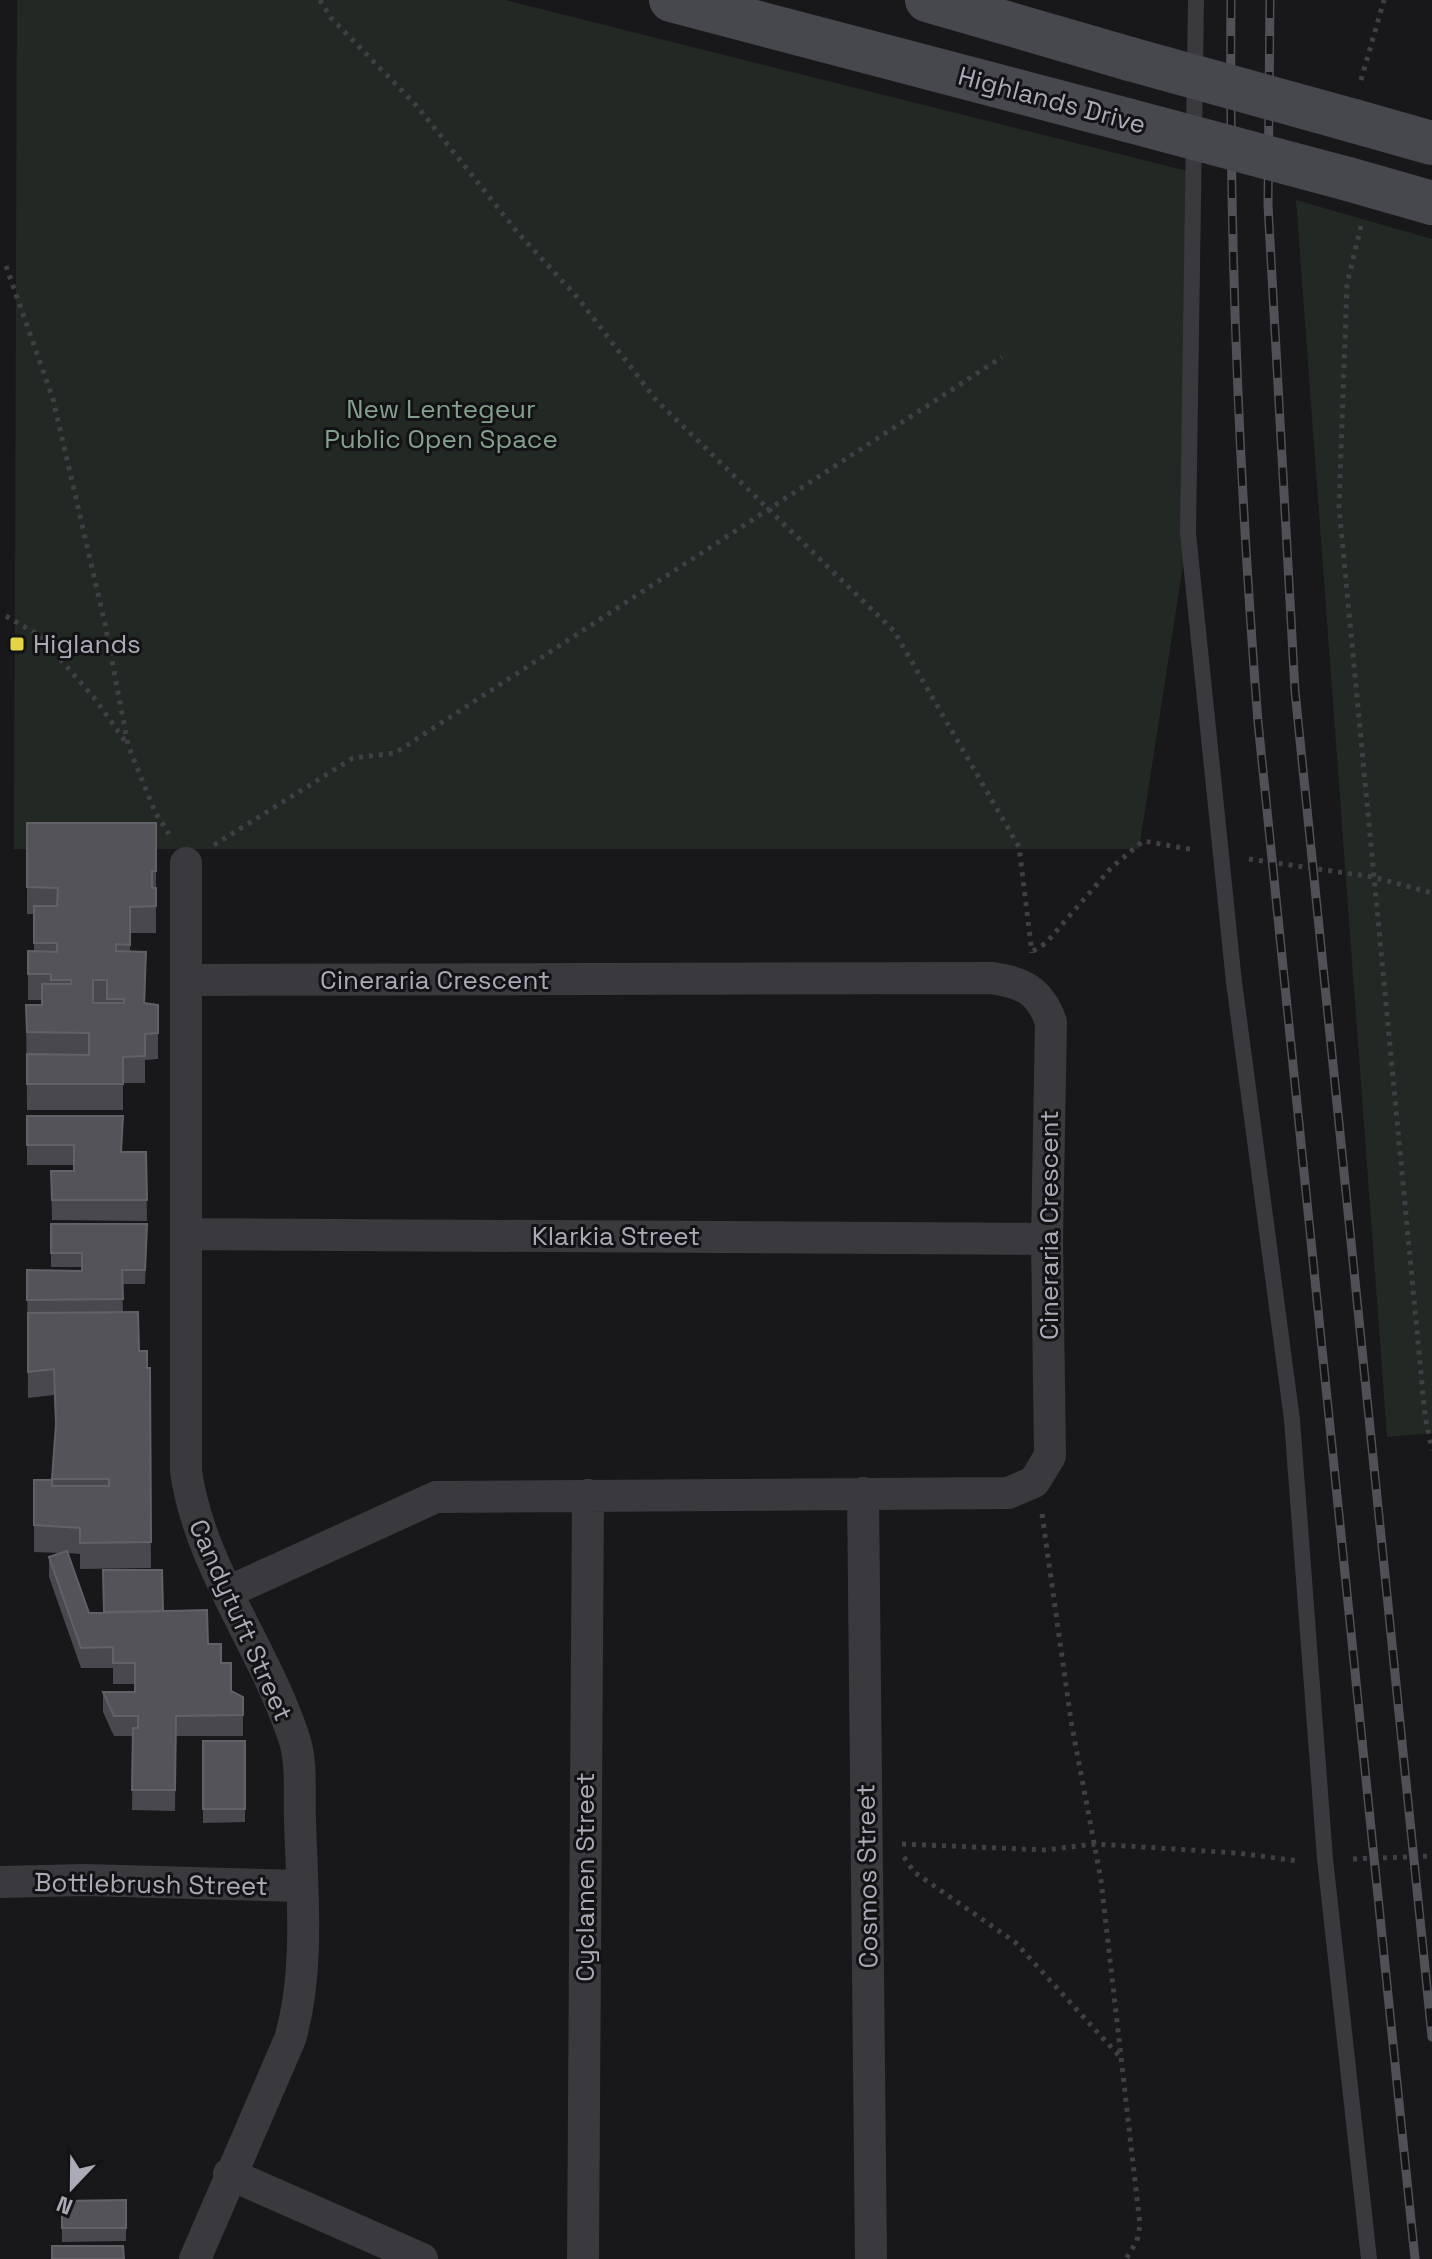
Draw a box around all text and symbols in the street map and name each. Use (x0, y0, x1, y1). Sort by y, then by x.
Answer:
street label: Highlands Drive (955, 59, 1149, 141)
park label: New Lentegeur Public Open Space (324, 392, 558, 456)
place label: Higlands (33, 627, 141, 661)
marker: Higlands (8, 635, 26, 653)
street label: Cineraria Crescent (320, 963, 550, 997)
street label: Cineraria Crescent (1032, 1110, 1066, 1340)
street label: Klarkia Street (532, 1219, 700, 1253)
street label: Candytuft Street (181, 1514, 301, 1726)
street label: Cyclamen Street (568, 1772, 602, 1982)
street label: Cosmos Street (848, 1783, 886, 1969)
street label: Bottlebrush Street (34, 1865, 268, 1903)
north arrow (32, 2147, 112, 2227)
text: N (52, 2190, 77, 2221)

